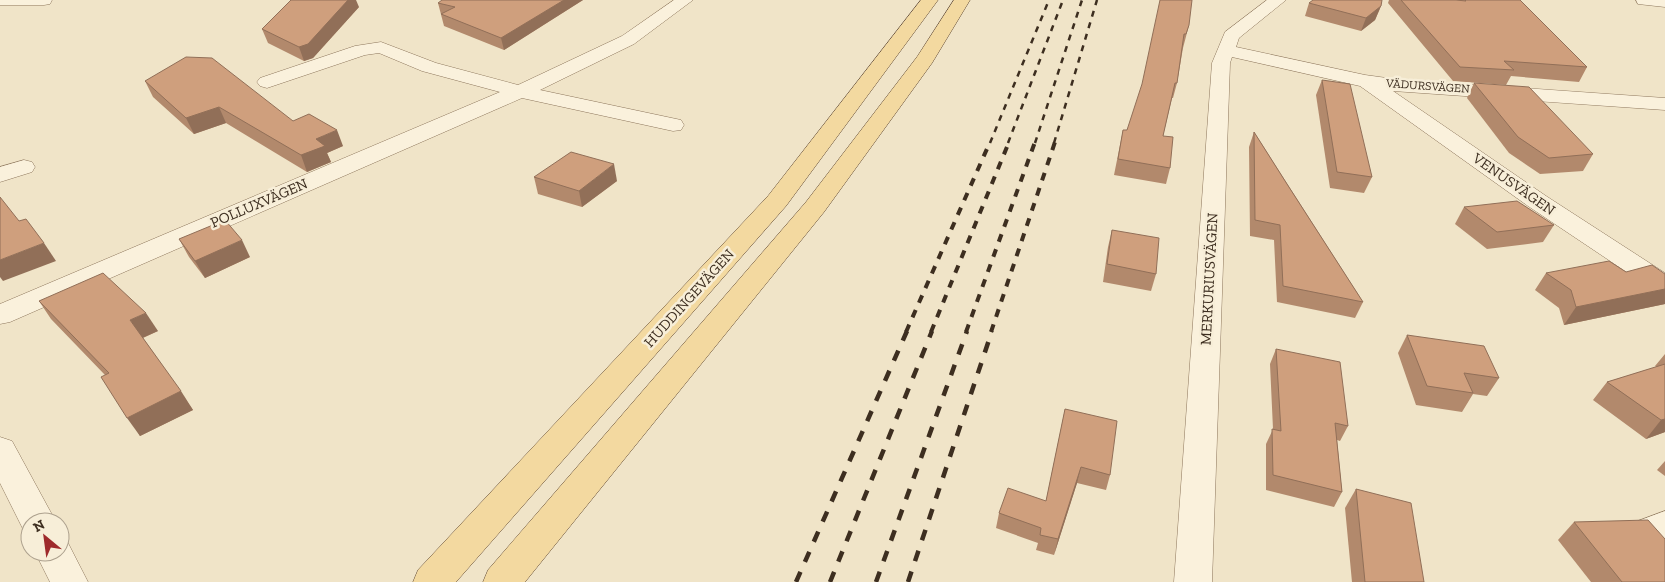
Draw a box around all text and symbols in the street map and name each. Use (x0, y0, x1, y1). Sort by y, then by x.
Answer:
street label: VÄDURSVÄGEN (1385, 76, 1471, 96)
street label: VENUSVÄGEN (1468, 148, 1559, 219)
street label: POLLUXVÄGEN (208, 174, 310, 232)
street label: MERKURIUSVÄGEN (1197, 212, 1221, 346)
street label: HUDDINGEVÄGEN (640, 245, 738, 351)
north arrow (20, 512, 70, 562)
text: N (30, 516, 48, 536)

